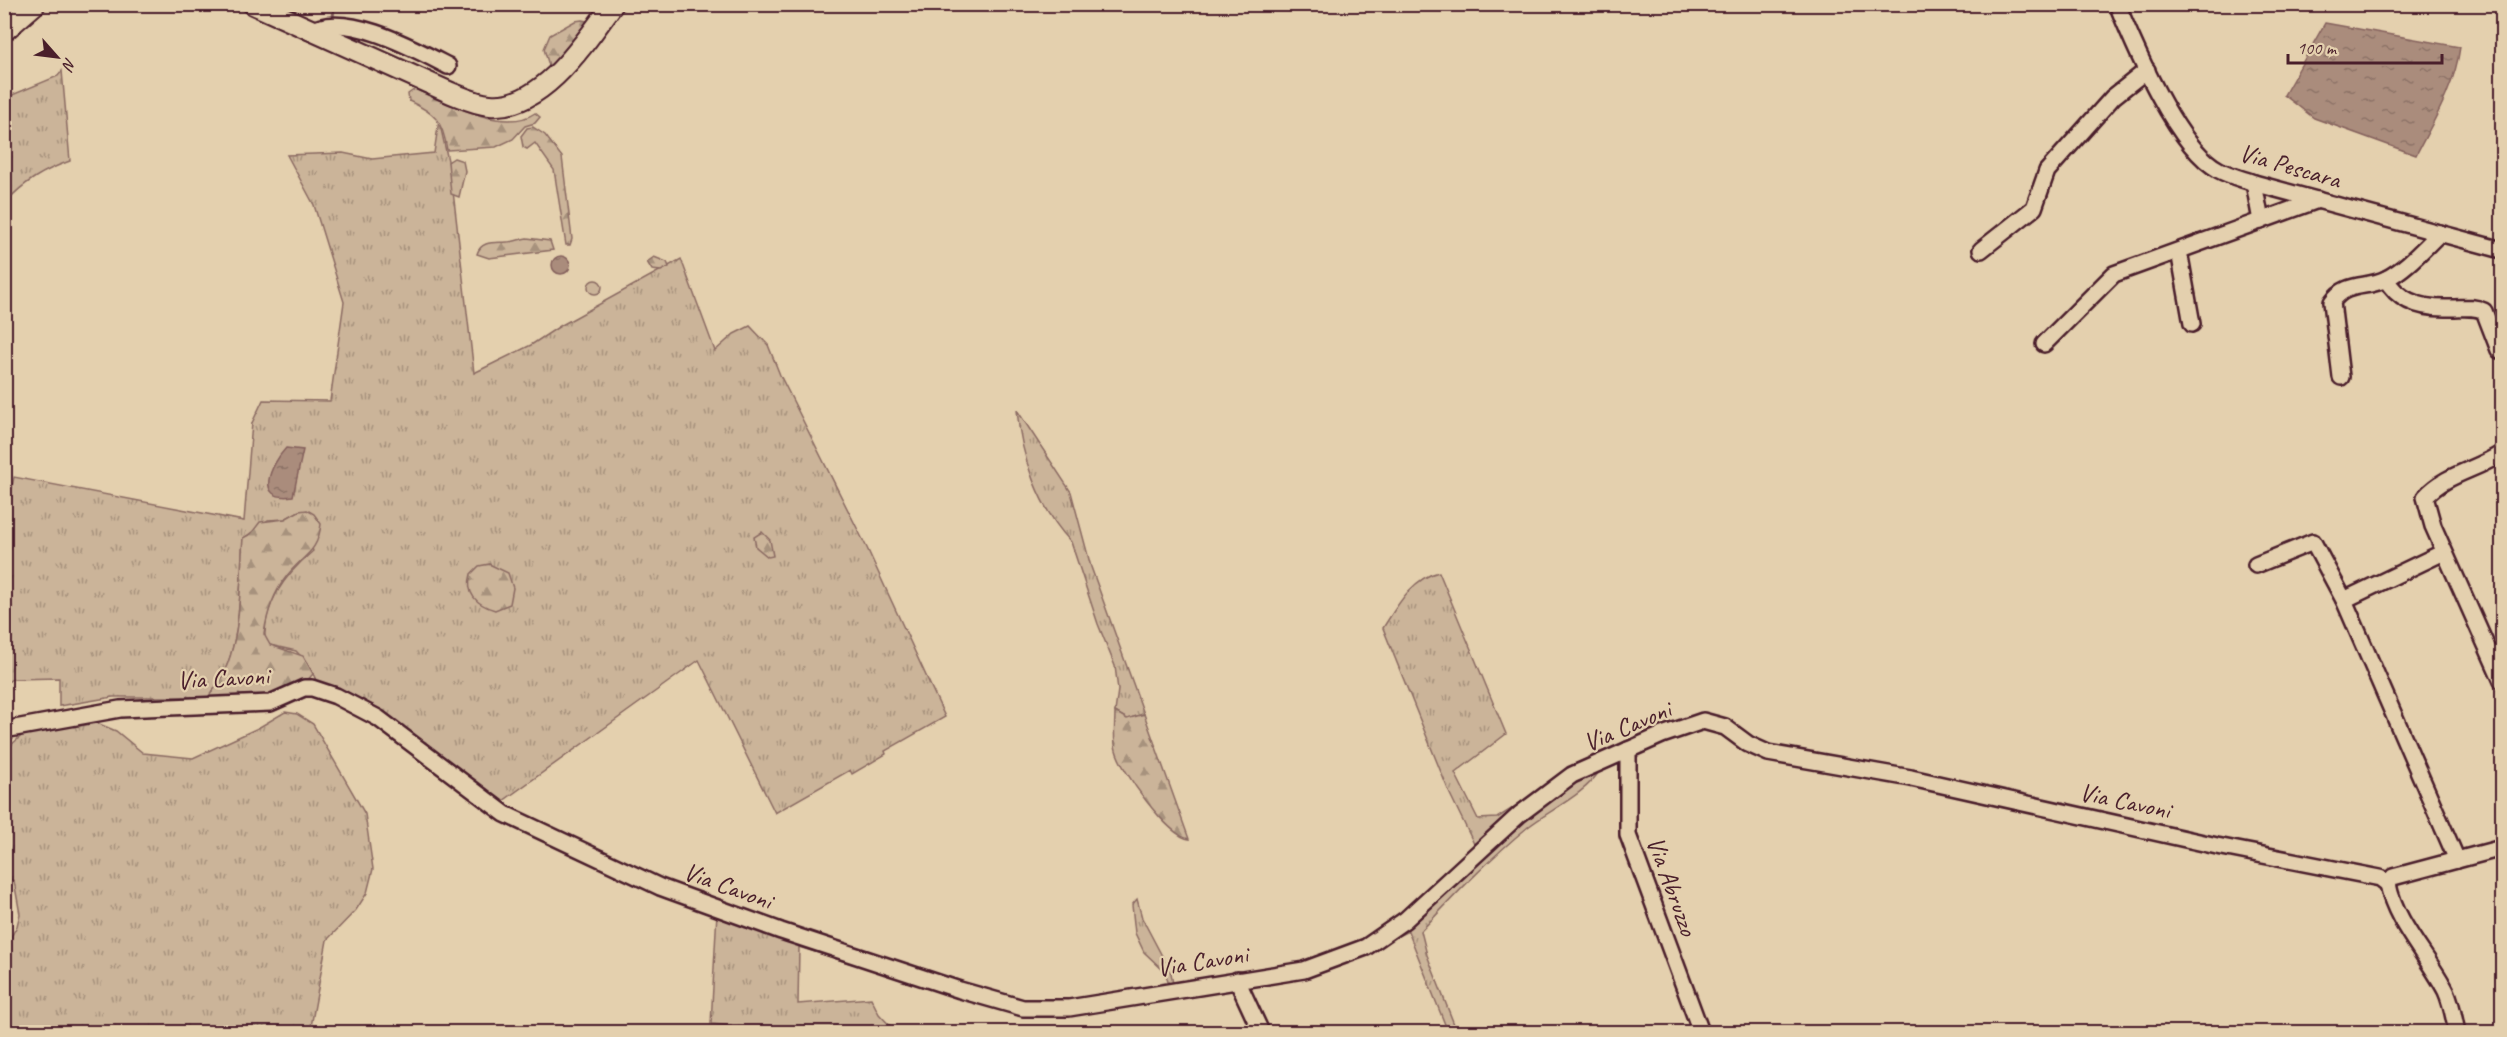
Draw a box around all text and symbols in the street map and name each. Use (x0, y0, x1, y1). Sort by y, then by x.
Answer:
north arrow (27, 27, 87, 87)
scale bar (2288, 27, 2442, 65)
text: 100 m (2297, 37, 2338, 59)
text: N (57, 55, 81, 75)
street label: Via Pescara (2236, 136, 2346, 197)
street label: Via Cavoni (176, 659, 273, 697)
street label: Via Cavoni (1578, 692, 1679, 759)
street label: Via Cavoni (2077, 775, 2176, 827)
street label: Via Abruzzo (1639, 832, 1706, 942)
street label: Via Cavoni (679, 855, 780, 918)
street label: Via Cavoni (1154, 937, 1253, 984)

